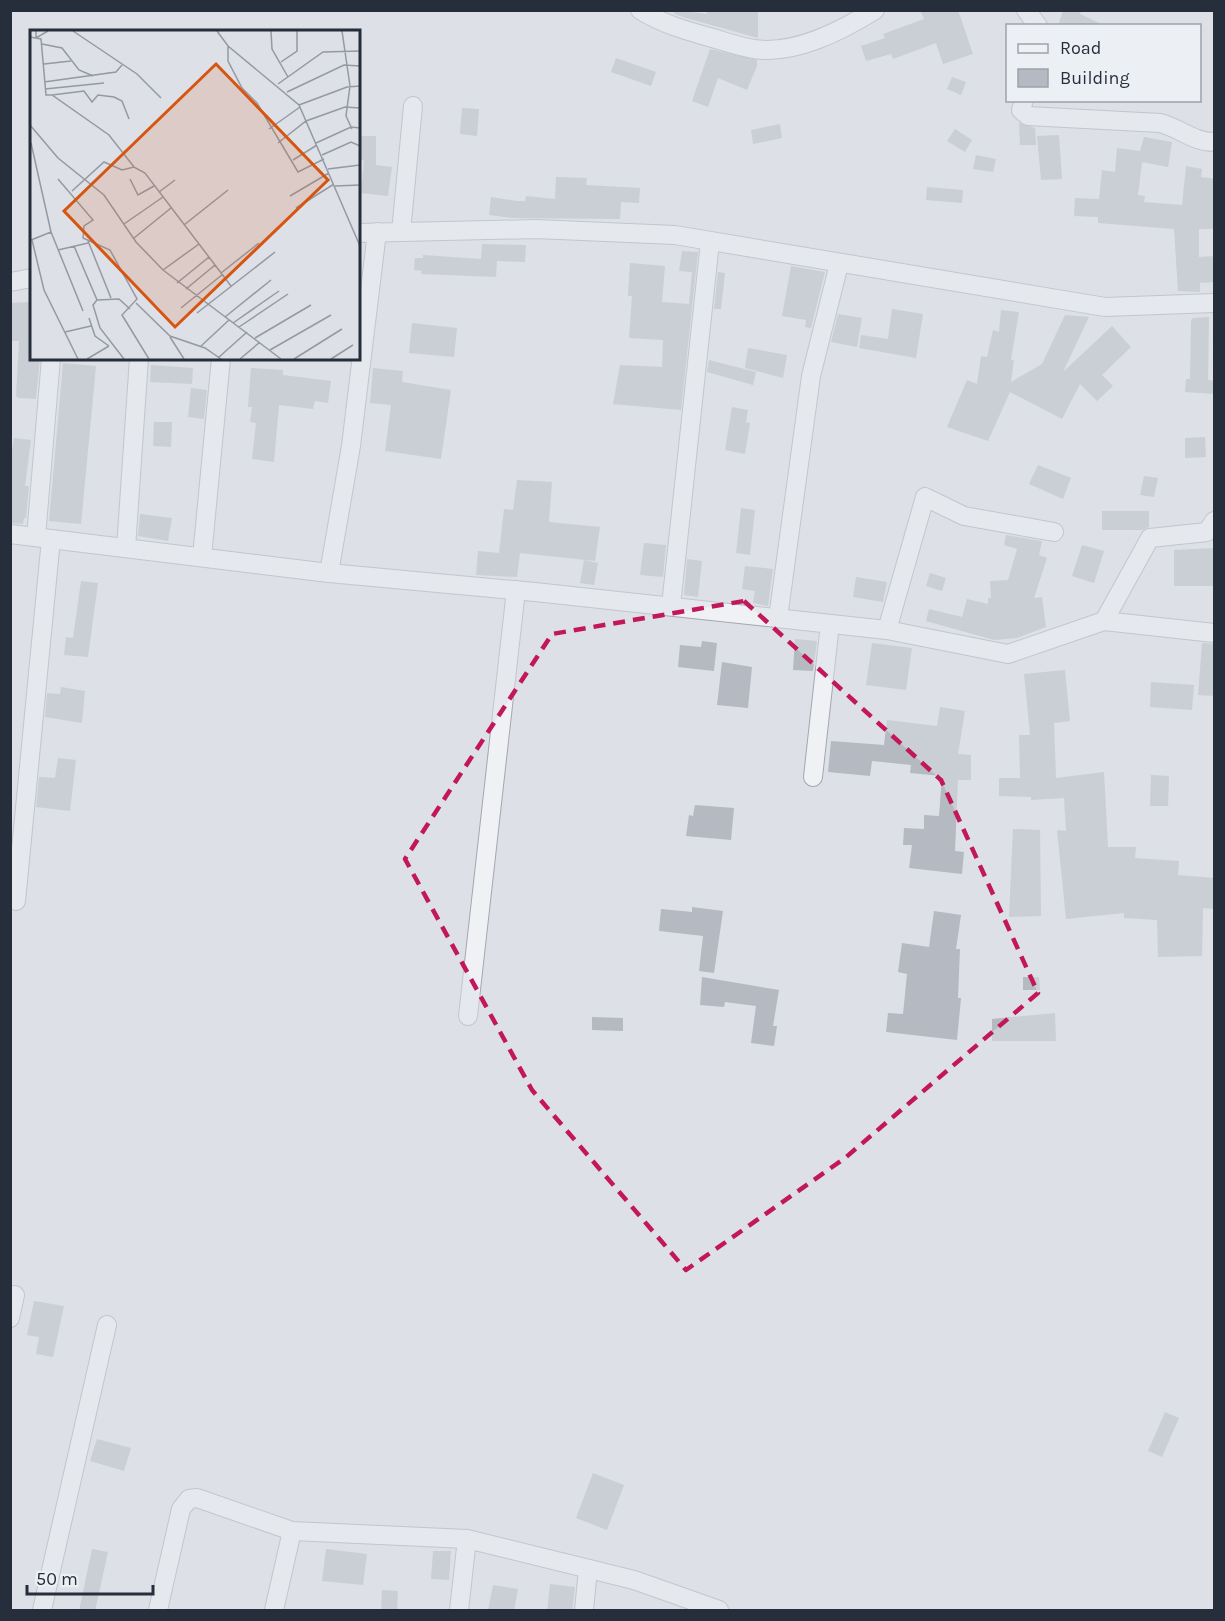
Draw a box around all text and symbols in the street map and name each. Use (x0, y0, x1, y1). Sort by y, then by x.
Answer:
legend (1006, 24, 1201, 102)
inset map (30, 30, 360, 360)
text: Road (1060, 37, 1101, 59)
text: Building (1060, 67, 1130, 89)
scale bar (27, 1558, 153, 1596)
text: 50 m (36, 1568, 78, 1590)

